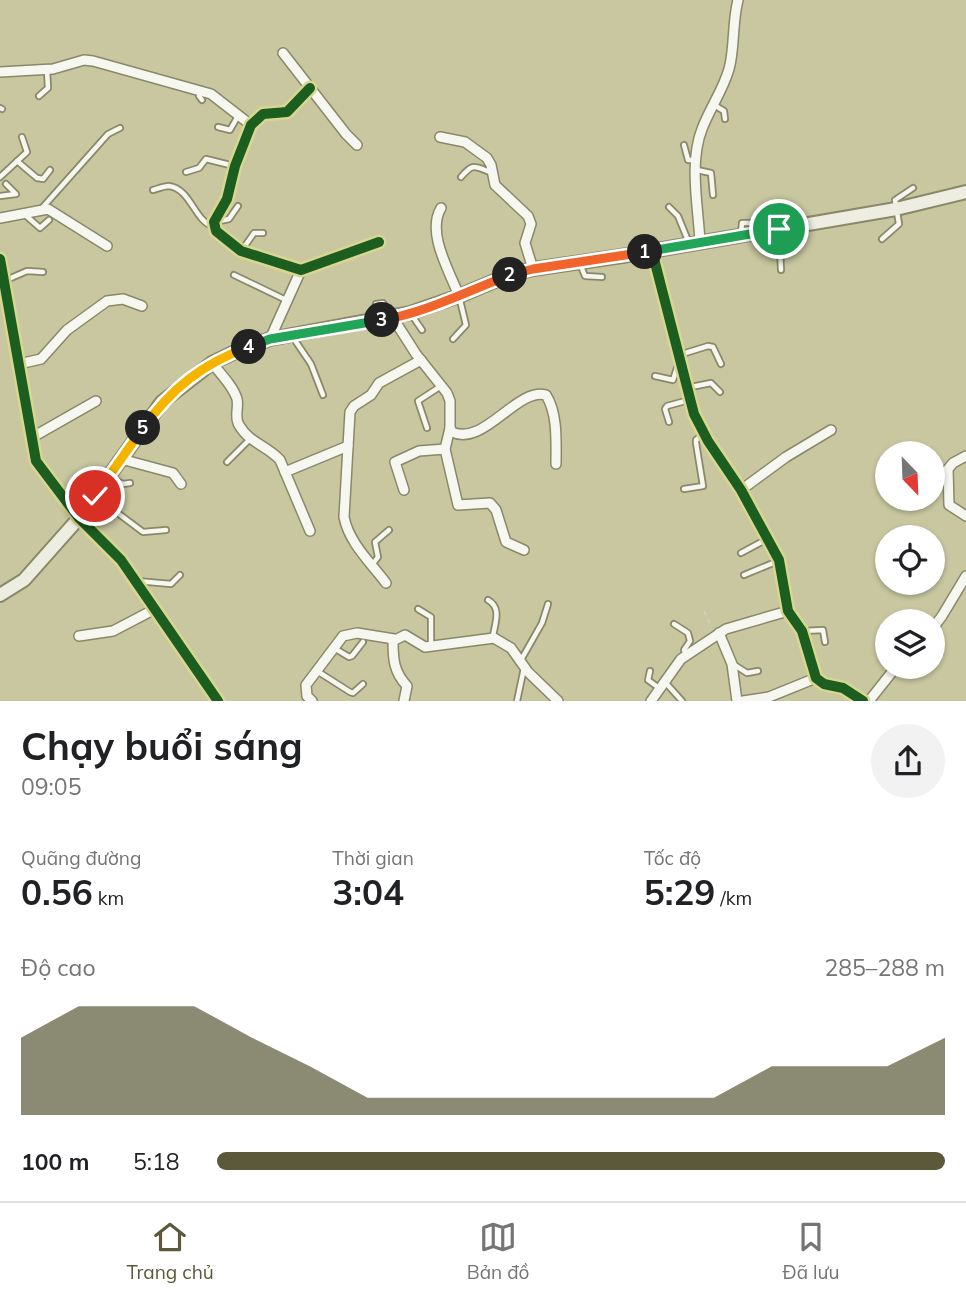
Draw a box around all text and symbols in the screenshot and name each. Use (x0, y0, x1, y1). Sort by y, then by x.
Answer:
pin (749, 199, 809, 259)
icon: arrive (760, 210, 798, 248)
pin: 1 (628, 234, 662, 270)
text: 1 (639, 239, 650, 263)
pin: 2 (492, 258, 528, 292)
text: 2 (504, 262, 515, 286)
pin: 3 (364, 302, 400, 338)
text: 3 (376, 307, 387, 331)
pin: 4 (232, 330, 266, 364)
text: 4 (243, 334, 254, 358)
pin: 5 (125, 410, 160, 446)
text: 5 (137, 415, 148, 439)
north arrow (875, 441, 945, 511)
map controls (875, 441, 945, 679)
pin (65, 466, 125, 526)
icon: check (76, 477, 114, 515)
button: locate (875, 525, 945, 595)
button: layers (875, 609, 945, 679)
text: Chạy buổi sáng (21, 722, 303, 770)
button: share (871, 724, 945, 798)
text: 09:05 (21, 772, 81, 801)
text: Quãng đường (21, 846, 141, 870)
text: Thời gian (332, 846, 414, 870)
text: Tốc độ (644, 846, 701, 870)
text: 0.56 (21, 870, 93, 914)
text: 3:04 (332, 870, 404, 914)
text: 5:29 (644, 870, 715, 914)
text: km (93, 886, 124, 910)
text: /km (715, 886, 752, 910)
text: Độ cao (21, 953, 96, 982)
text: 285–288 m (824, 953, 945, 982)
text: 100 m (21, 1147, 89, 1176)
text: 5:18 (133, 1147, 180, 1176)
tab: Trang chủ (127, 1218, 214, 1284)
tab: Bản đồ (467, 1218, 529, 1284)
tab: Đã lưu (782, 1218, 839, 1284)

